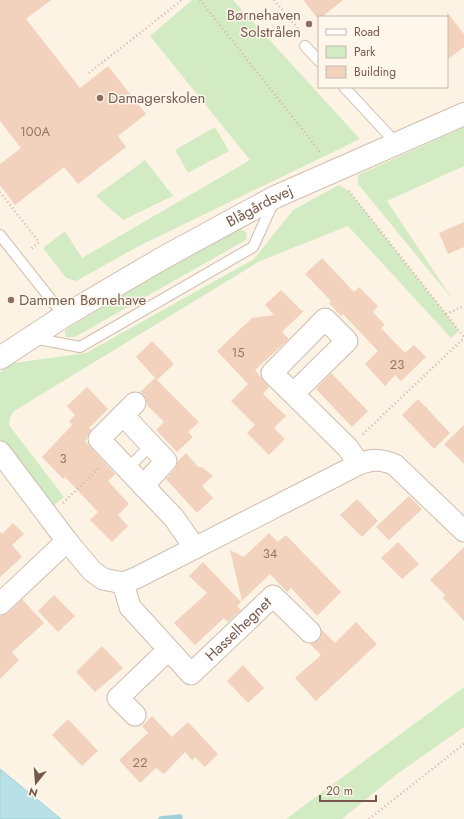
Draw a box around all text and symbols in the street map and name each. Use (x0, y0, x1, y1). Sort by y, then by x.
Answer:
place label: Børnehaven Solstrålen (227, 4, 301, 43)
legend (318, 16, 448, 88)
marker: Børnehaven Solstrålen (304, 19, 314, 29)
text: Road (354, 23, 380, 41)
text: Park (354, 43, 376, 61)
text: Building (354, 63, 396, 81)
place label: Damagerskolen (108, 87, 205, 109)
marker: Damagerskolen (95, 93, 105, 103)
house number: 100A (20, 122, 50, 141)
street label: Blågårdsvej (222, 180, 296, 233)
place label: Dammen Børnehave (19, 289, 147, 311)
marker: Dammen Børnehave (6, 295, 16, 305)
house number: 15 (231, 343, 245, 362)
house number: 23 (390, 355, 404, 374)
house number: 3 (59, 449, 67, 468)
house number: 34 (263, 544, 278, 563)
street label: Hasselhegnet (200, 592, 277, 666)
house number: 22 (133, 753, 147, 772)
north arrow (16, 763, 56, 803)
scale bar (320, 777, 376, 803)
text: 20 m (326, 782, 353, 800)
text: N (27, 784, 40, 801)

